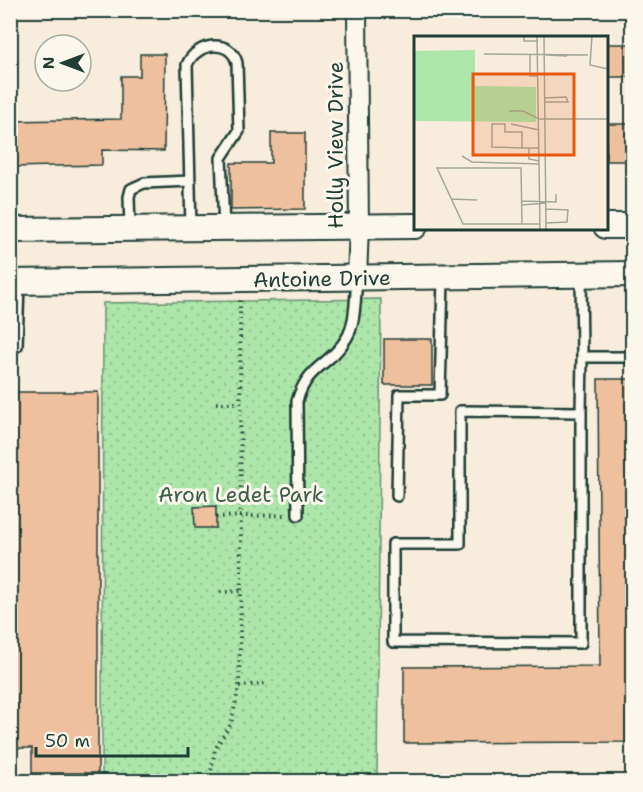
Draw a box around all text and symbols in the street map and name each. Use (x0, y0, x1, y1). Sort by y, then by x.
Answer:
north arrow (33, 33, 93, 93)
inset map (414, 36, 607, 230)
text: N (38, 57, 59, 69)
street label: Holly View Drive (322, 61, 350, 229)
street label: Antoine Drive (253, 264, 391, 294)
park label: Aron Ledet Park (158, 481, 324, 509)
scale bar (36, 720, 188, 758)
text: 50 m (45, 729, 90, 753)

